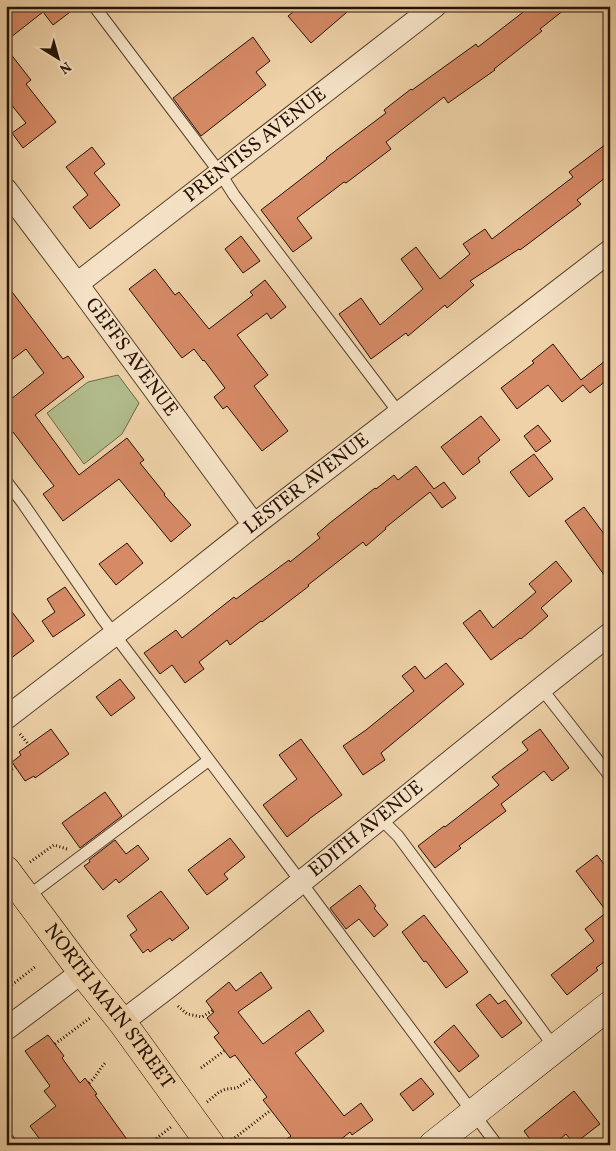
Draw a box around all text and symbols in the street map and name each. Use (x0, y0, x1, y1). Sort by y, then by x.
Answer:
north arrow (32, 32, 82, 82)
text: N (55, 57, 75, 78)
street label: PRENTISS AVENUE (178, 81, 333, 210)
street label: GEFFS AVENUE (78, 292, 184, 423)
street label: LESTER AVENUE (238, 427, 376, 542)
street label: EDITH AVENUE (303, 774, 430, 885)
street label: NORTH MAIN STREET (37, 918, 181, 1096)

